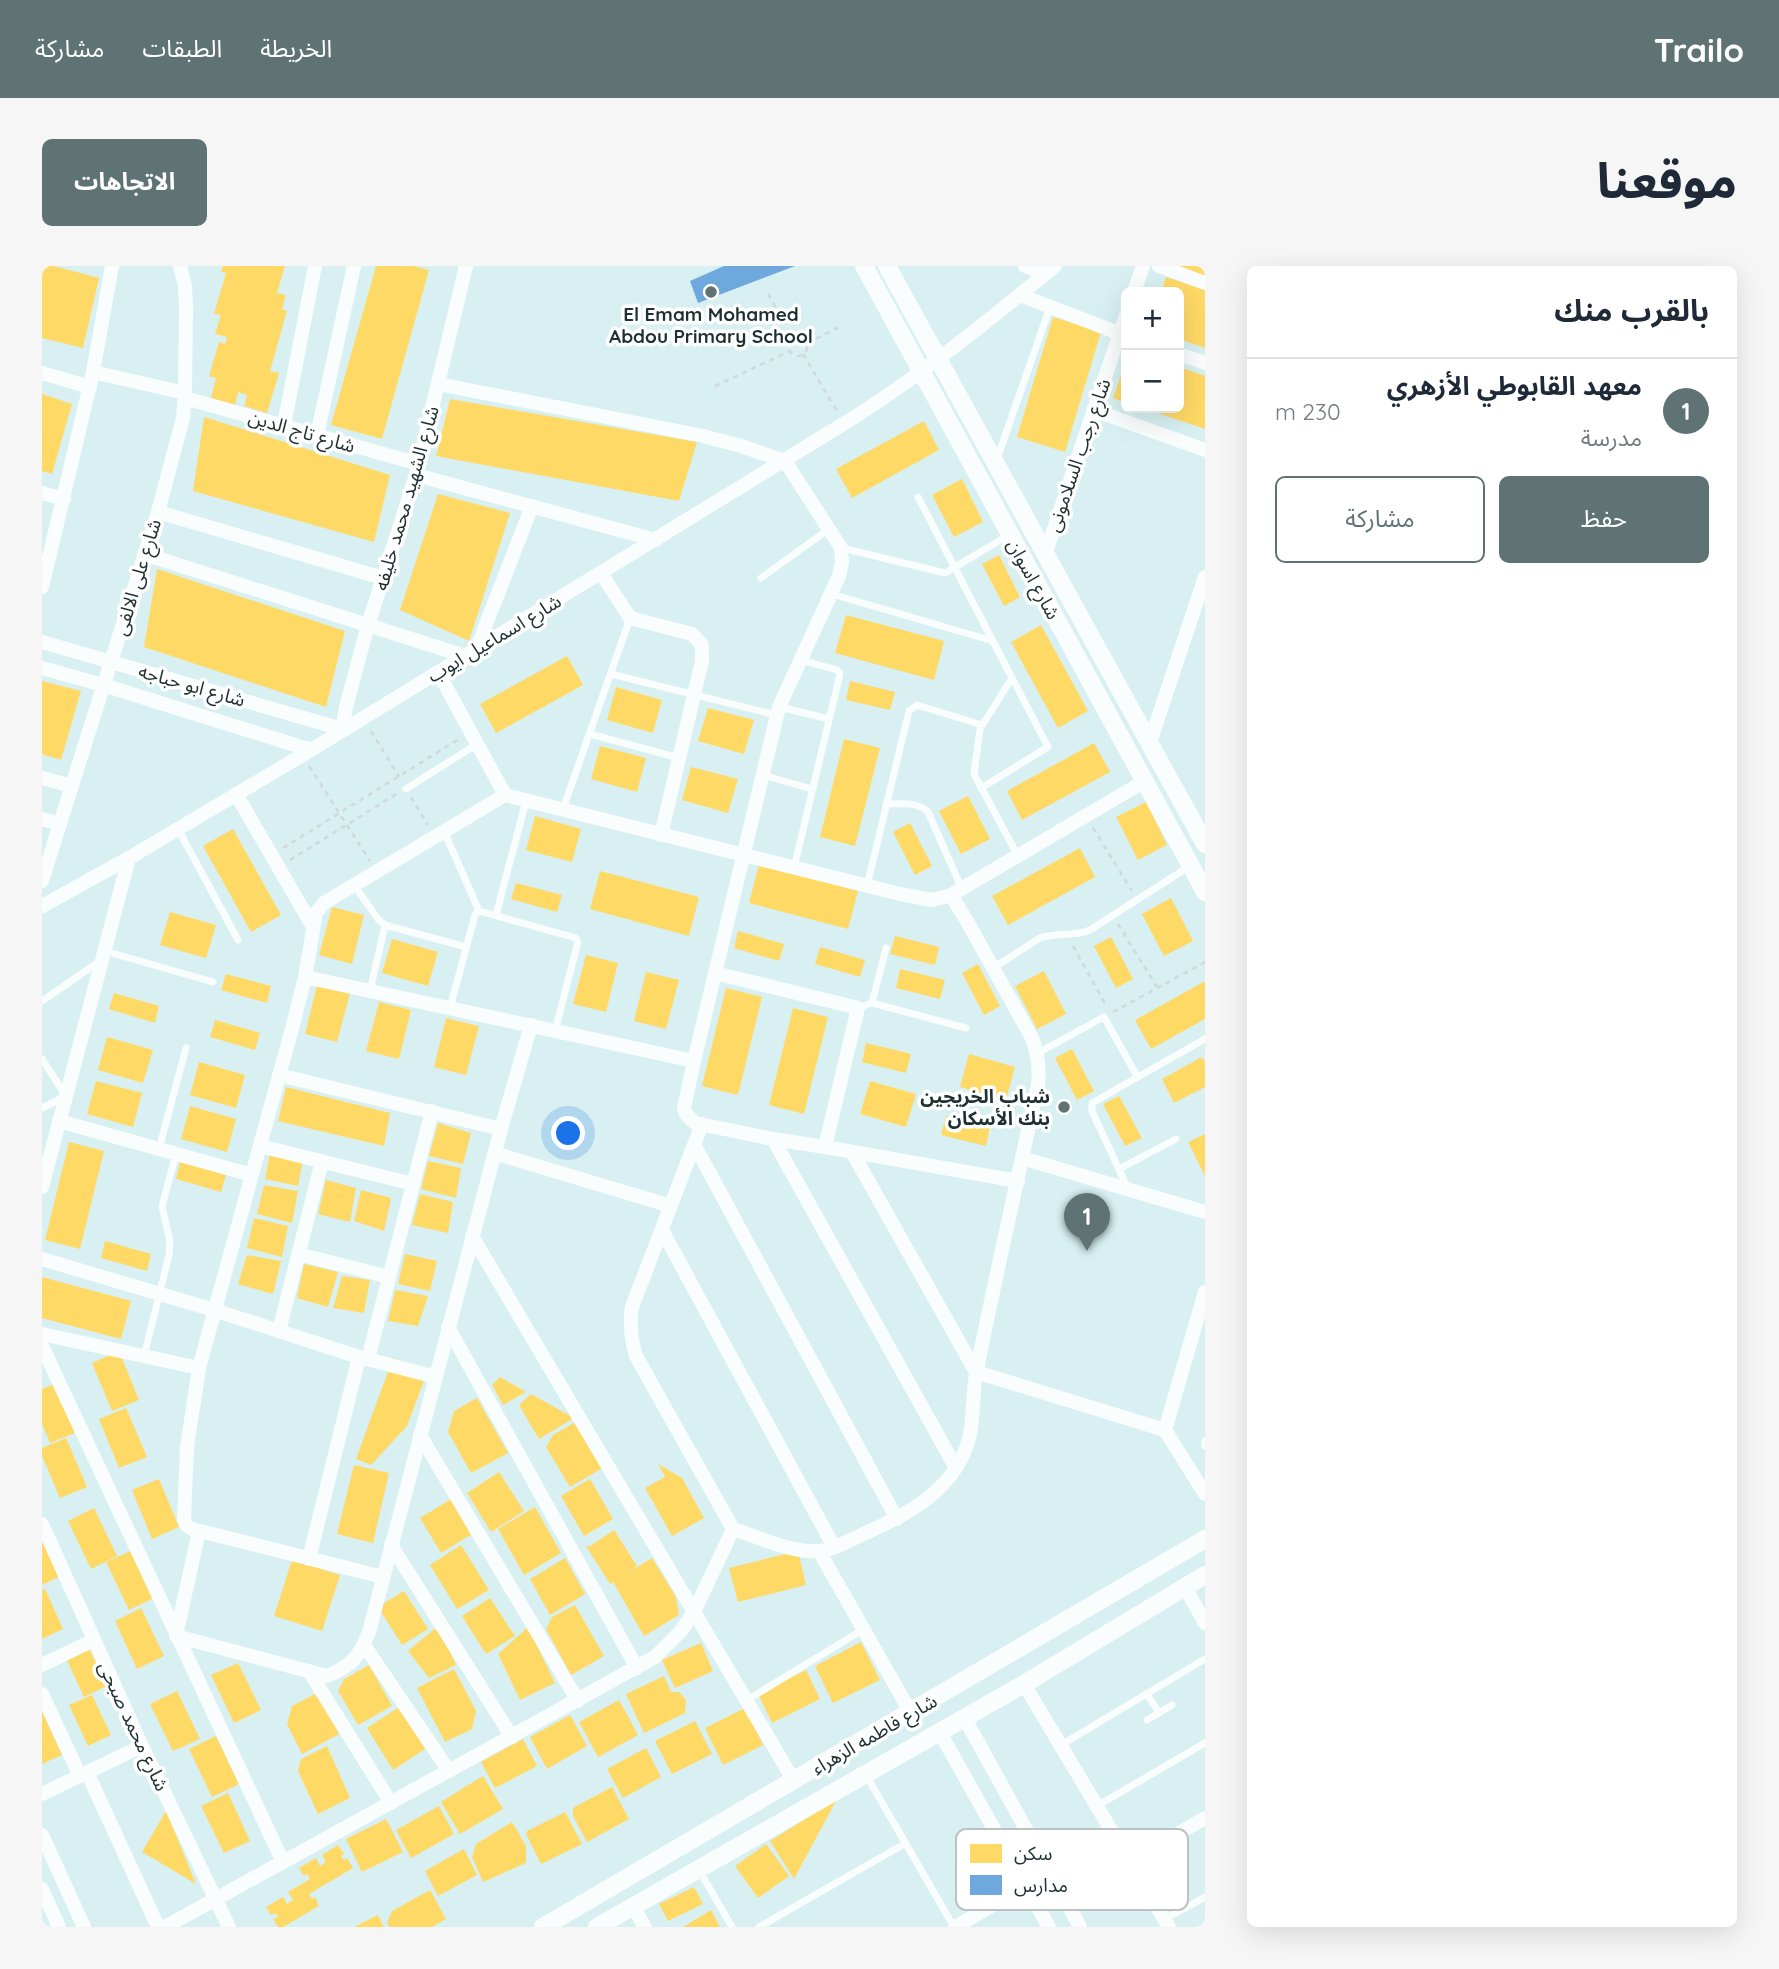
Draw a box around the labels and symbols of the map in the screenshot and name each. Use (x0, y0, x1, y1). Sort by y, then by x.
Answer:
marker: El Emam Mohamed Abdou Primary School (703, 284, 719, 300)
place label: El Emam Mohamed Abdou Primary School (609, 302, 813, 348)
street label: شارع رجب السلامونى (1041, 375, 1117, 535)
street label: شارع الشهيد محمد خليفه (368, 403, 446, 594)
street label: شارع تاج الدين (245, 404, 358, 460)
street label: شارع على الالفى (108, 516, 168, 639)
street label: شارع اسوان (1000, 535, 1066, 624)
street label: شارع اسماعيل ايوب (423, 589, 566, 689)
street label: شارع ابو حباجه (135, 658, 248, 714)
place label: شباب الخريجين بنك الأسكان (920, 1084, 1050, 1130)
marker: شباب الخريجين بنك الأسكان (1056, 1099, 1072, 1115)
your location (551, 1116, 585, 1150)
pin: 1 (1064, 1193, 1110, 1251)
street label: شارع محمد صبحى (92, 1657, 175, 1796)
street label: شارع فاطمه الزهراء (807, 1688, 942, 1781)
legend (956, 1829, 1188, 1910)
text: سكن (1014, 1841, 1052, 1865)
text: مدارس (1014, 1873, 1068, 1897)

